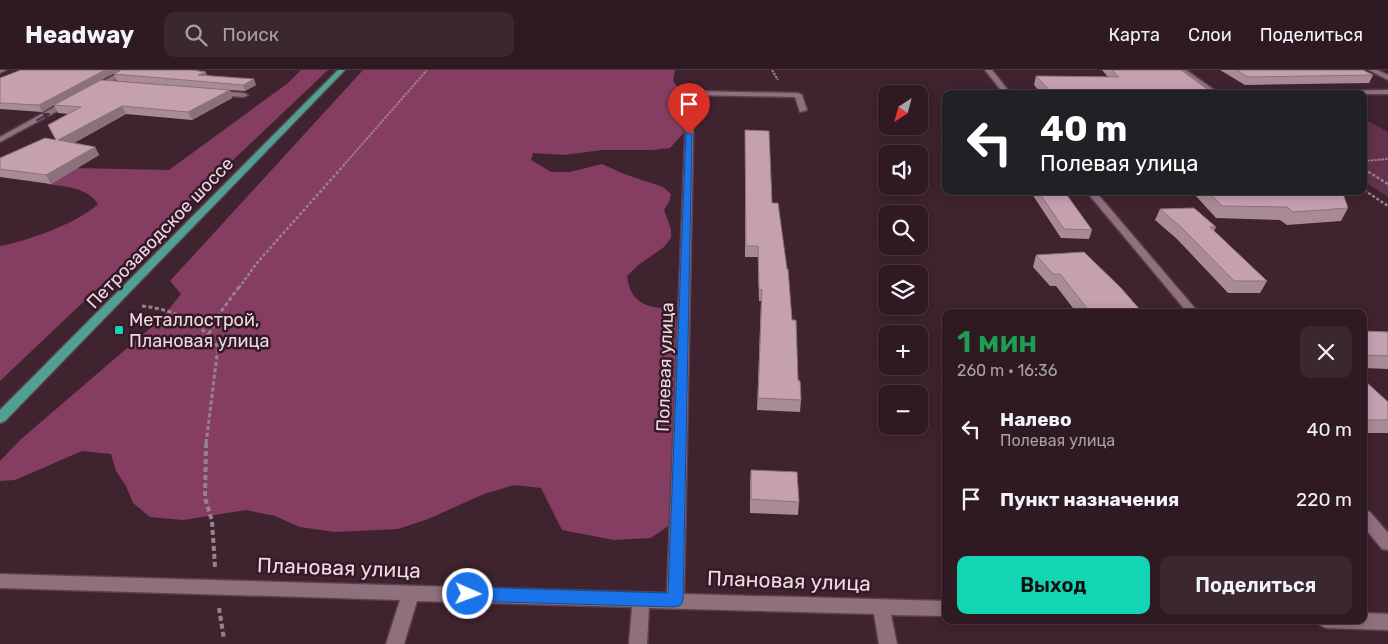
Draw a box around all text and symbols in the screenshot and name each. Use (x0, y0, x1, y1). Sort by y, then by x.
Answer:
search box (164, 12, 514, 57)
text: Headway (25, 21, 134, 49)
icon: search (182, 21, 210, 49)
text: Поиск (222, 23, 279, 46)
text: Карта (1109, 24, 1160, 46)
text: Слои (1188, 24, 1232, 46)
text: Поделиться (1260, 24, 1363, 46)
pin (668, 83, 710, 134)
north arrow (878, 85, 928, 135)
map controls (878, 85, 928, 435)
icon: arrive (675, 90, 703, 118)
text: 40 m (1040, 108, 1127, 150)
icon: left (957, 110, 1022, 175)
one-way arrow (35, 113, 50, 121)
button: sound (878, 145, 928, 195)
text: Полевая улица (1040, 150, 1198, 177)
street label: Петрозаводское шоссе (82, 153, 238, 313)
button: search (878, 205, 928, 255)
button: layers (878, 265, 928, 315)
street label: Полевая улица (652, 302, 678, 432)
place label: Металлострой, Плановая улица (129, 309, 270, 352)
marker: Металлострой, Плановая улица (113, 324, 125, 336)
text: 1 мин (957, 324, 1037, 360)
button: + (878, 325, 928, 375)
button: close (1300, 326, 1352, 378)
text: 260 m · 16:36 (957, 361, 1057, 380)
button: − (878, 385, 928, 435)
text: Налево (1000, 408, 1072, 431)
icon: left (957, 415, 985, 443)
text: 40 m (1307, 418, 1352, 441)
text: Полевая улица (1000, 431, 1115, 450)
icon: arrive (957, 485, 985, 513)
text: Пункт назначения (1000, 488, 1179, 511)
text: 220 m (1296, 488, 1352, 511)
street label: Плановая улица (257, 552, 421, 583)
button: Выход (957, 556, 1150, 614)
button: Поделиться (1160, 556, 1352, 614)
street label: Плановая улица (707, 565, 871, 596)
position arrow (441, 567, 493, 619)

